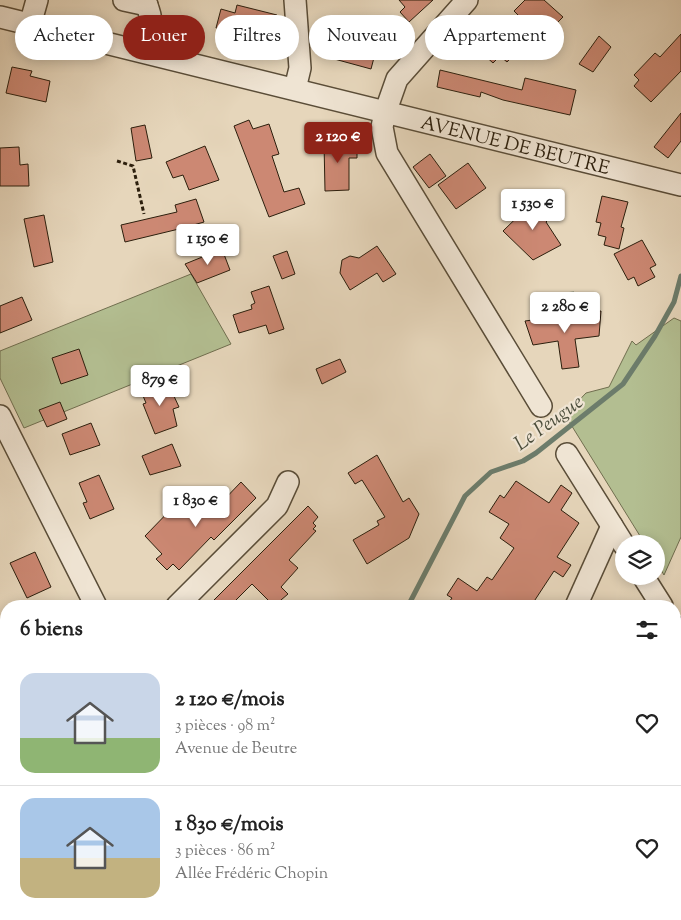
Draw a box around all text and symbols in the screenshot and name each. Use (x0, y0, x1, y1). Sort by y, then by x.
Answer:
chip: Acheter (15, 15, 113, 60)
chip: Louer (123, 15, 205, 60)
chip: Filtres (215, 15, 299, 60)
chip: Nouveau (309, 15, 415, 60)
chip: Appartement (425, 15, 564, 60)
street label: AVENUE DE BEUTRE (418, 110, 613, 183)
pin: 2 120 € (292, 121, 384, 164)
text: 2 120 € (315, 126, 361, 149)
pin: 1 530 € (487, 188, 579, 231)
text: 1 530 € (512, 193, 554, 216)
pin: 1 150 € (162, 224, 254, 266)
text: 1 150 € (187, 228, 229, 251)
pin: 2 280 € (519, 292, 611, 334)
text: 2 280 € (541, 296, 589, 319)
pin: 879 € (125, 364, 195, 407)
text: 879 € (142, 369, 178, 392)
water label: Le Peugue (509, 389, 590, 459)
pin: 1 830 € (150, 486, 242, 528)
text: 1 830 € (174, 490, 218, 513)
map controls (615, 535, 665, 585)
button: layers (615, 535, 665, 585)
text: 6 biens (20, 615, 83, 645)
icon: filters (633, 616, 661, 644)
text: 2 120 €/mois (175, 685, 284, 715)
icon: home (60, 693, 120, 753)
icon: heart (633, 709, 661, 737)
text: 3 pièces · 98 m² (175, 715, 275, 738)
text: Avenue de Beutre (175, 738, 297, 761)
text: 1 830 €/mois (175, 810, 284, 840)
icon: home (60, 818, 120, 878)
icon: heart (633, 834, 661, 862)
text: 3 pièces · 86 m² (175, 840, 275, 863)
text: Allée Frédéric Chopin (175, 863, 328, 886)

